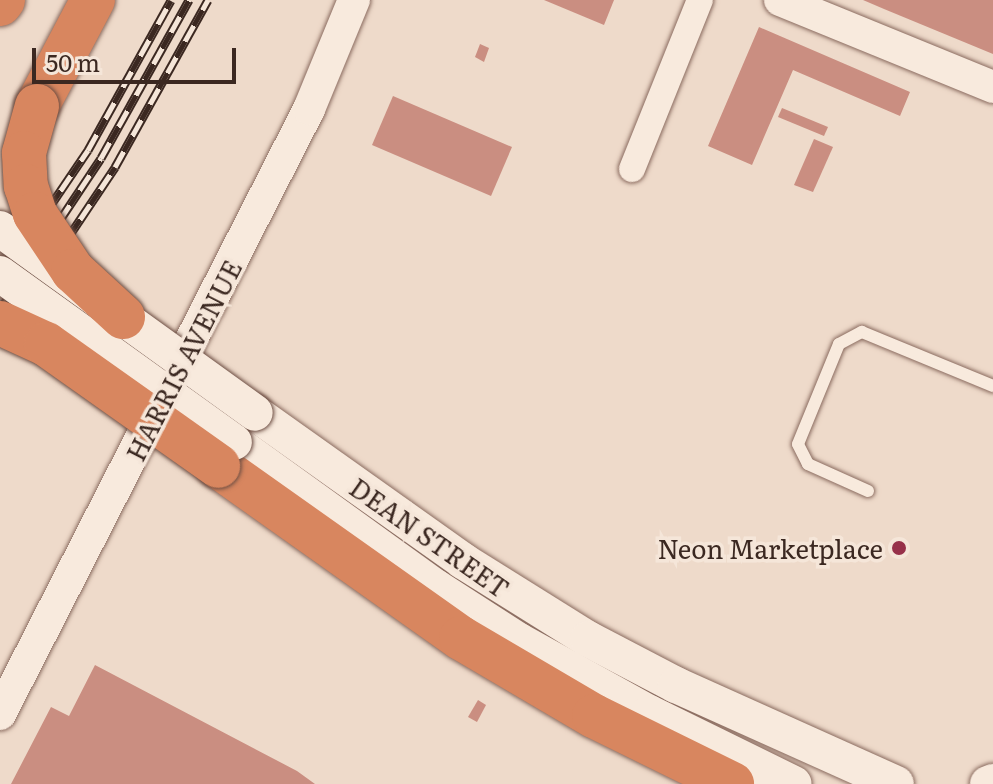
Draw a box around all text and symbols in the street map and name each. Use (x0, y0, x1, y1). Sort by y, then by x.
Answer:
scale bar (36, 32, 240, 82)
text: 50 m (46, 44, 100, 79)
street label: HARRIS AVENUE (119, 254, 247, 466)
street label: DEAN STREET (344, 471, 516, 603)
place label: Neon Marketplace (657, 532, 883, 564)
marker: Neon Marketplace (890, 539, 908, 557)

